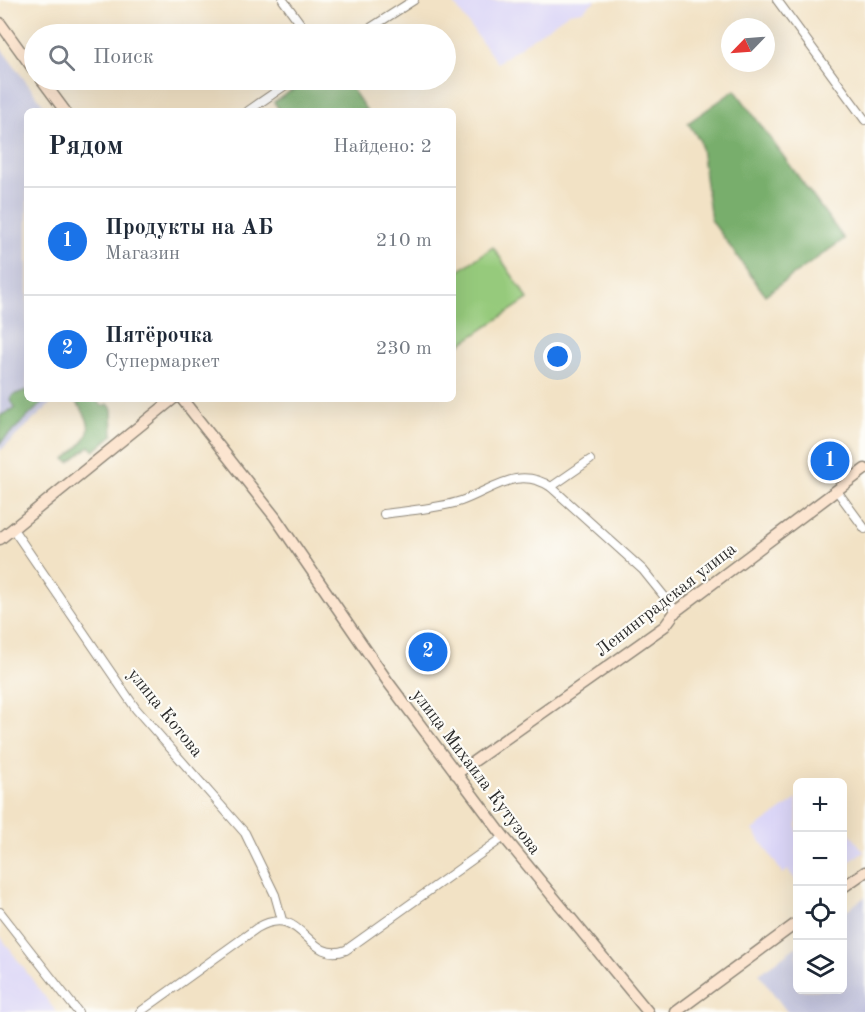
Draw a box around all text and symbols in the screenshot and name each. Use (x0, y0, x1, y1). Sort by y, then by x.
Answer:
north arrow (721, 18, 775, 72)
search box (24, 24, 456, 90)
icon: search (45, 41, 78, 74)
text: Поиск (93, 46, 154, 68)
text: Рядом (48, 134, 123, 160)
text: Найдено: 2 (333, 137, 432, 157)
text: Продукты на АБ (105, 217, 273, 239)
text: 1 (62, 231, 73, 251)
text: 210 m (376, 231, 432, 251)
text: Магазин (105, 244, 180, 264)
text: Пятёрочка (105, 325, 213, 347)
text: 2 (62, 339, 73, 359)
text: 230 m (376, 339, 432, 359)
your location (543, 342, 572, 371)
text: Супермаркет (105, 352, 220, 372)
pin: 1 (810, 438, 850, 484)
street label: Ленинградская улица (592, 540, 740, 660)
pin: 2 (408, 630, 448, 674)
street label: улица Котова (124, 665, 206, 761)
street label: улица Михаила Кутузова (408, 686, 544, 858)
map controls (793, 778, 847, 994)
button: + (793, 778, 847, 832)
button: − (793, 832, 847, 886)
button: locate (793, 886, 847, 940)
button: layers (793, 940, 847, 994)

